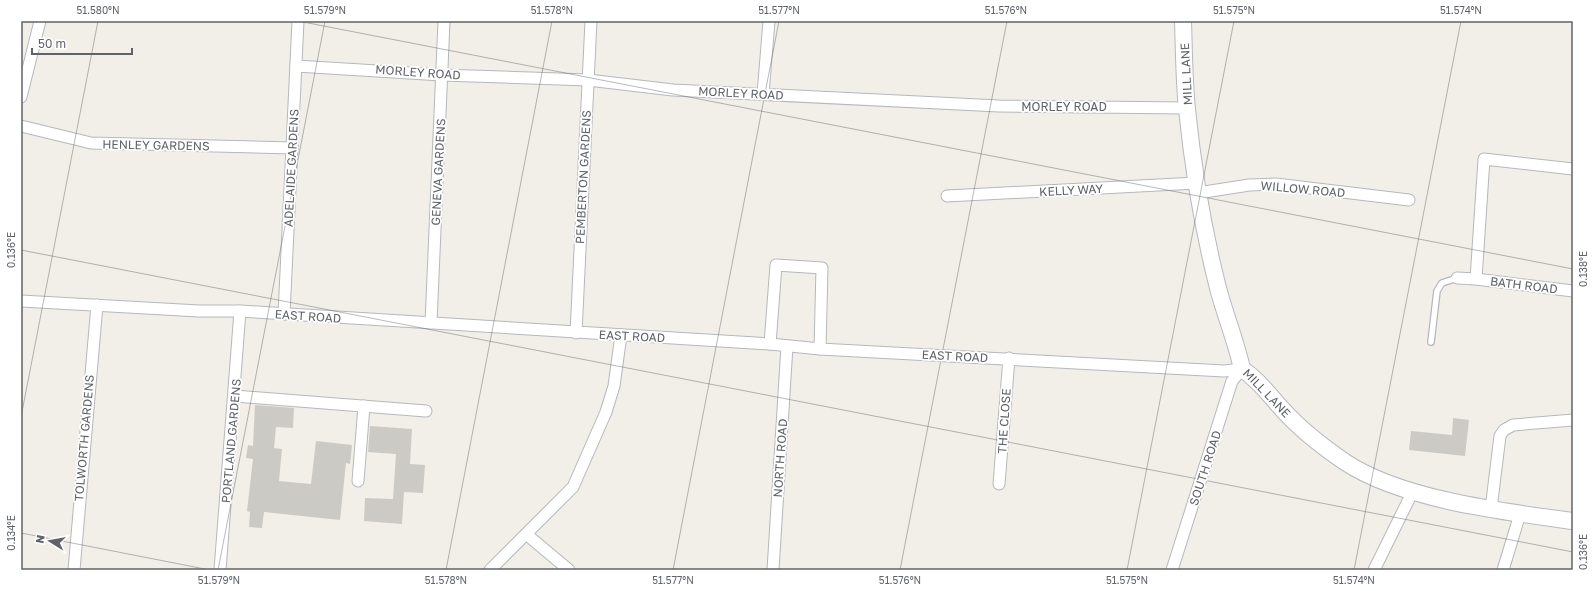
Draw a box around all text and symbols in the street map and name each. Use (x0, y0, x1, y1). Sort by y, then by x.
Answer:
text: 51.580°N (76, 4, 120, 16)
text: 51.579°N (304, 4, 346, 16)
text: 51.578°N (531, 4, 573, 16)
text: 51.577°N (758, 4, 800, 16)
text: 51.576°N (985, 4, 1027, 16)
text: 51.575°N (1213, 4, 1255, 16)
text: 51.574°N (1440, 4, 1482, 16)
scale bar (32, 30, 132, 56)
text: 50 m (38, 36, 66, 51)
street label: MILL LANE (1177, 42, 1195, 106)
street label: MORLEY ROAD (375, 62, 461, 82)
street label: MORLEY ROAD (698, 83, 784, 103)
street label: MORLEY ROAD (1021, 99, 1107, 114)
street label: ADELAIDE GARDENS (280, 108, 302, 228)
street label: PEMBERTON GARDENS (572, 109, 594, 244)
street label: GENEVA GARDENS (428, 118, 448, 226)
street label: HENLEY GARDENS (102, 137, 210, 153)
street label: WILLOW ROAD (1260, 178, 1346, 200)
street label: KELLY WAY (1039, 181, 1104, 199)
text: 0.136°E (5, 232, 17, 268)
text: 0.138°E (1577, 251, 1589, 287)
street label: BATH ROAD (1489, 273, 1559, 297)
street label: EAST ROAD (274, 306, 342, 326)
street label: EAST ROAD (598, 327, 666, 345)
street label: EAST ROAD (921, 347, 989, 365)
street label: MILL LANE (1240, 365, 1294, 421)
street label: TOLWORTH GARDENS (71, 374, 97, 502)
street label: PORTLAND GARDENS (218, 378, 244, 504)
street label: THE CLOSE (994, 388, 1014, 454)
street label: NORTH ROAD (770, 418, 790, 498)
street label: SOUTH ROAD (1186, 429, 1224, 507)
text: 0.134°E (5, 515, 17, 551)
north arrow (30, 521, 70, 561)
text: N (33, 534, 47, 544)
text: 0.136°E (1577, 534, 1589, 570)
text: 51.579°N (198, 574, 240, 586)
text: 51.578°N (425, 574, 467, 586)
text: 51.577°N (652, 574, 694, 586)
text: 51.576°N (879, 574, 921, 586)
text: 51.575°N (1106, 574, 1148, 586)
text: 51.574°N (1333, 574, 1375, 586)

